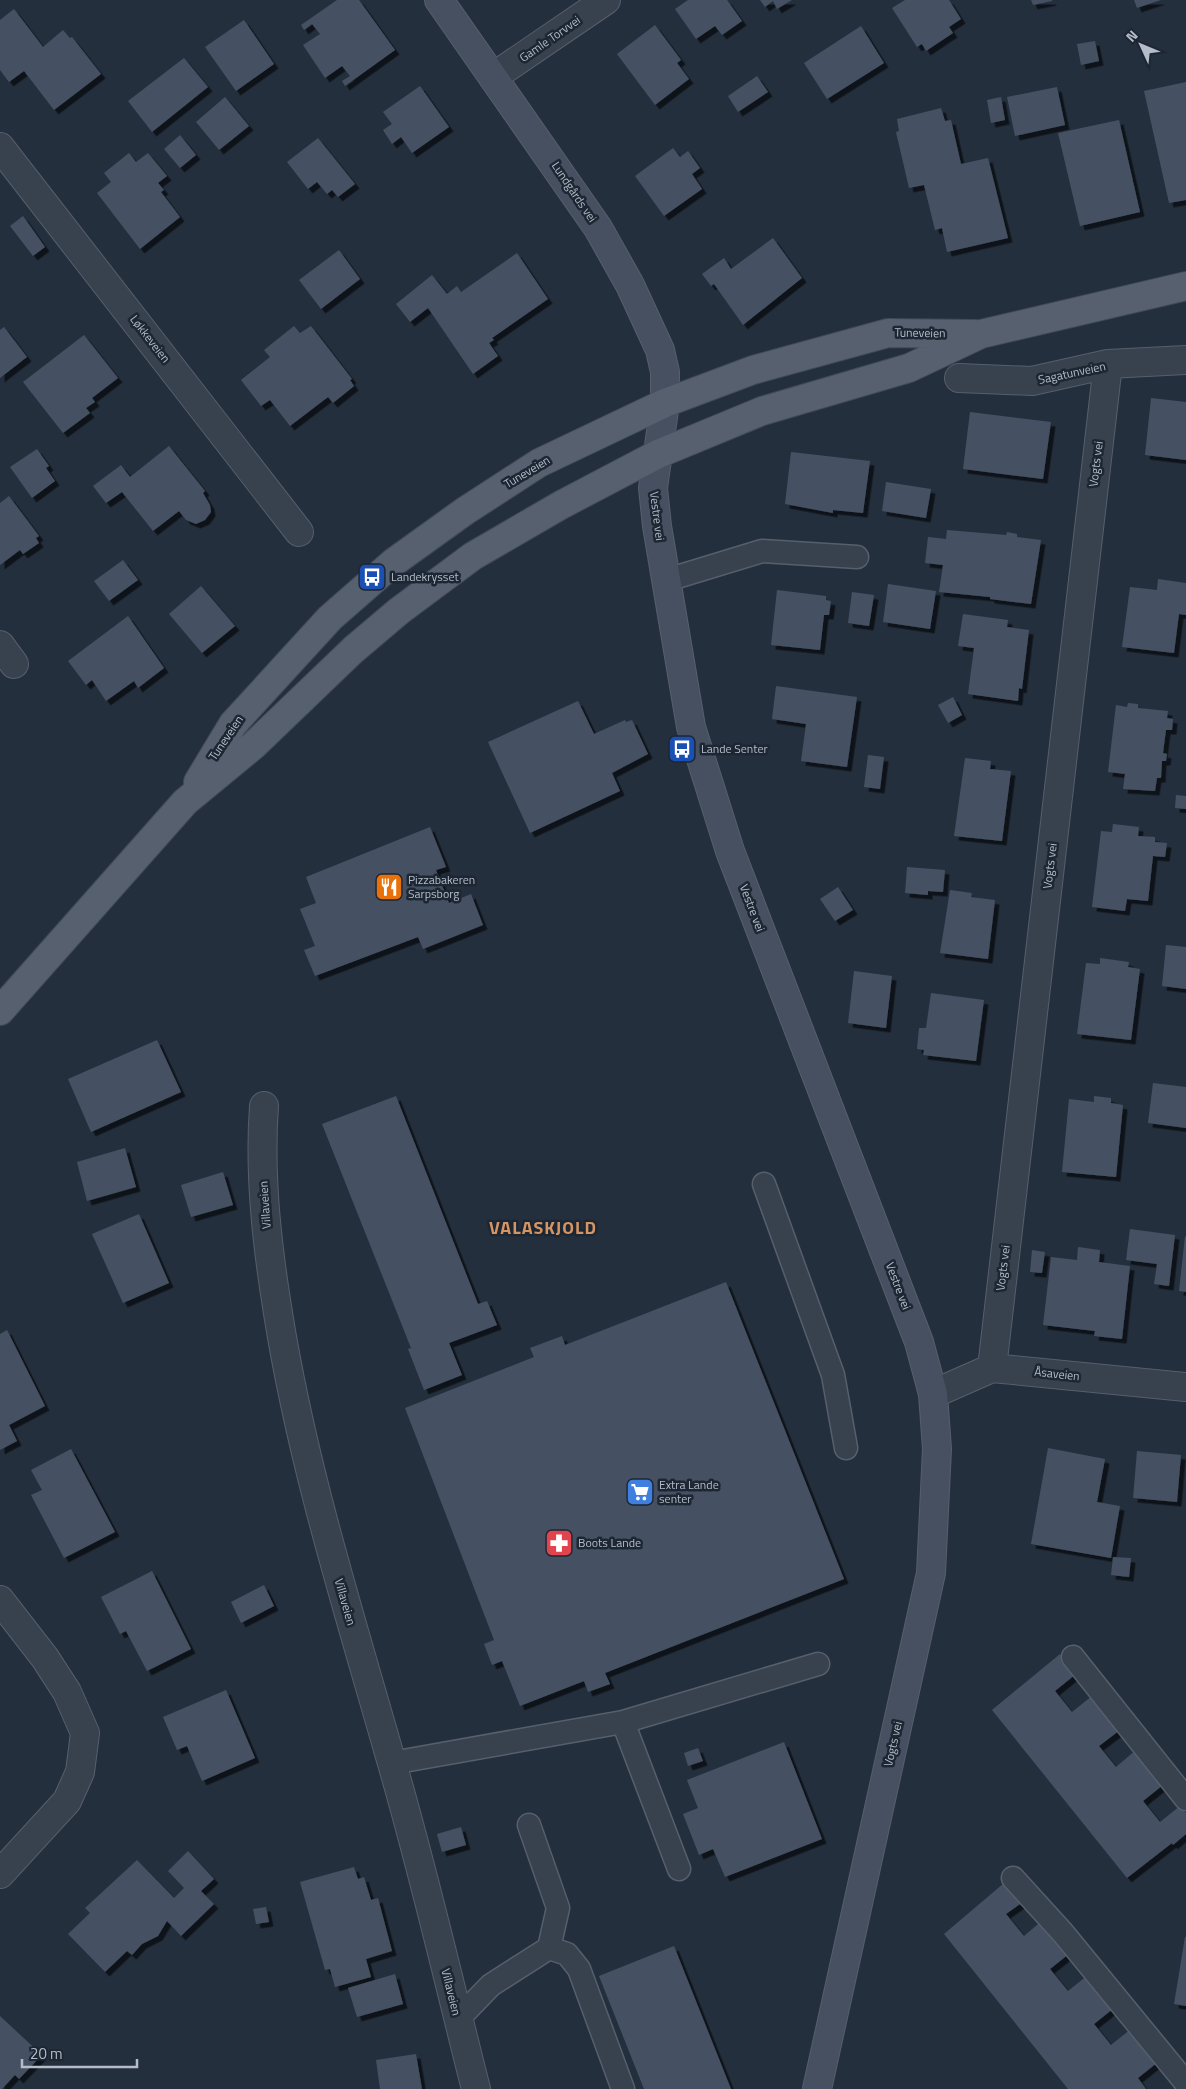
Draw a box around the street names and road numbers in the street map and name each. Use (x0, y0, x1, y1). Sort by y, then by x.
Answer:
street label: Gamle Torvvei (515, 11, 584, 67)
street label: Lundgårds vei (547, 157, 602, 226)
street label: Løkkeveien (126, 311, 175, 367)
street label: Tuneveien (894, 323, 946, 342)
street label: Sagatunveien (1036, 356, 1107, 389)
street label: Vogts vei (1083, 440, 1108, 488)
street label: Tuneveien (500, 450, 553, 493)
street label: Vestre vei (645, 490, 670, 542)
street label: Tuneveien (203, 711, 248, 764)
street label: Vogts vei (1037, 842, 1062, 890)
street label: Vestre vei (735, 881, 770, 934)
street label: Villaveien (253, 1180, 276, 1230)
street label: Vogts vei (990, 1244, 1015, 1292)
street label: Vestre vei (881, 1259, 916, 1312)
street label: Åsaveien (1033, 1362, 1081, 1385)
street label: Villaveien (330, 1576, 361, 1628)
street label: Vogts vei (878, 1719, 907, 1768)
street label: Villaveien (436, 1966, 467, 2017)

